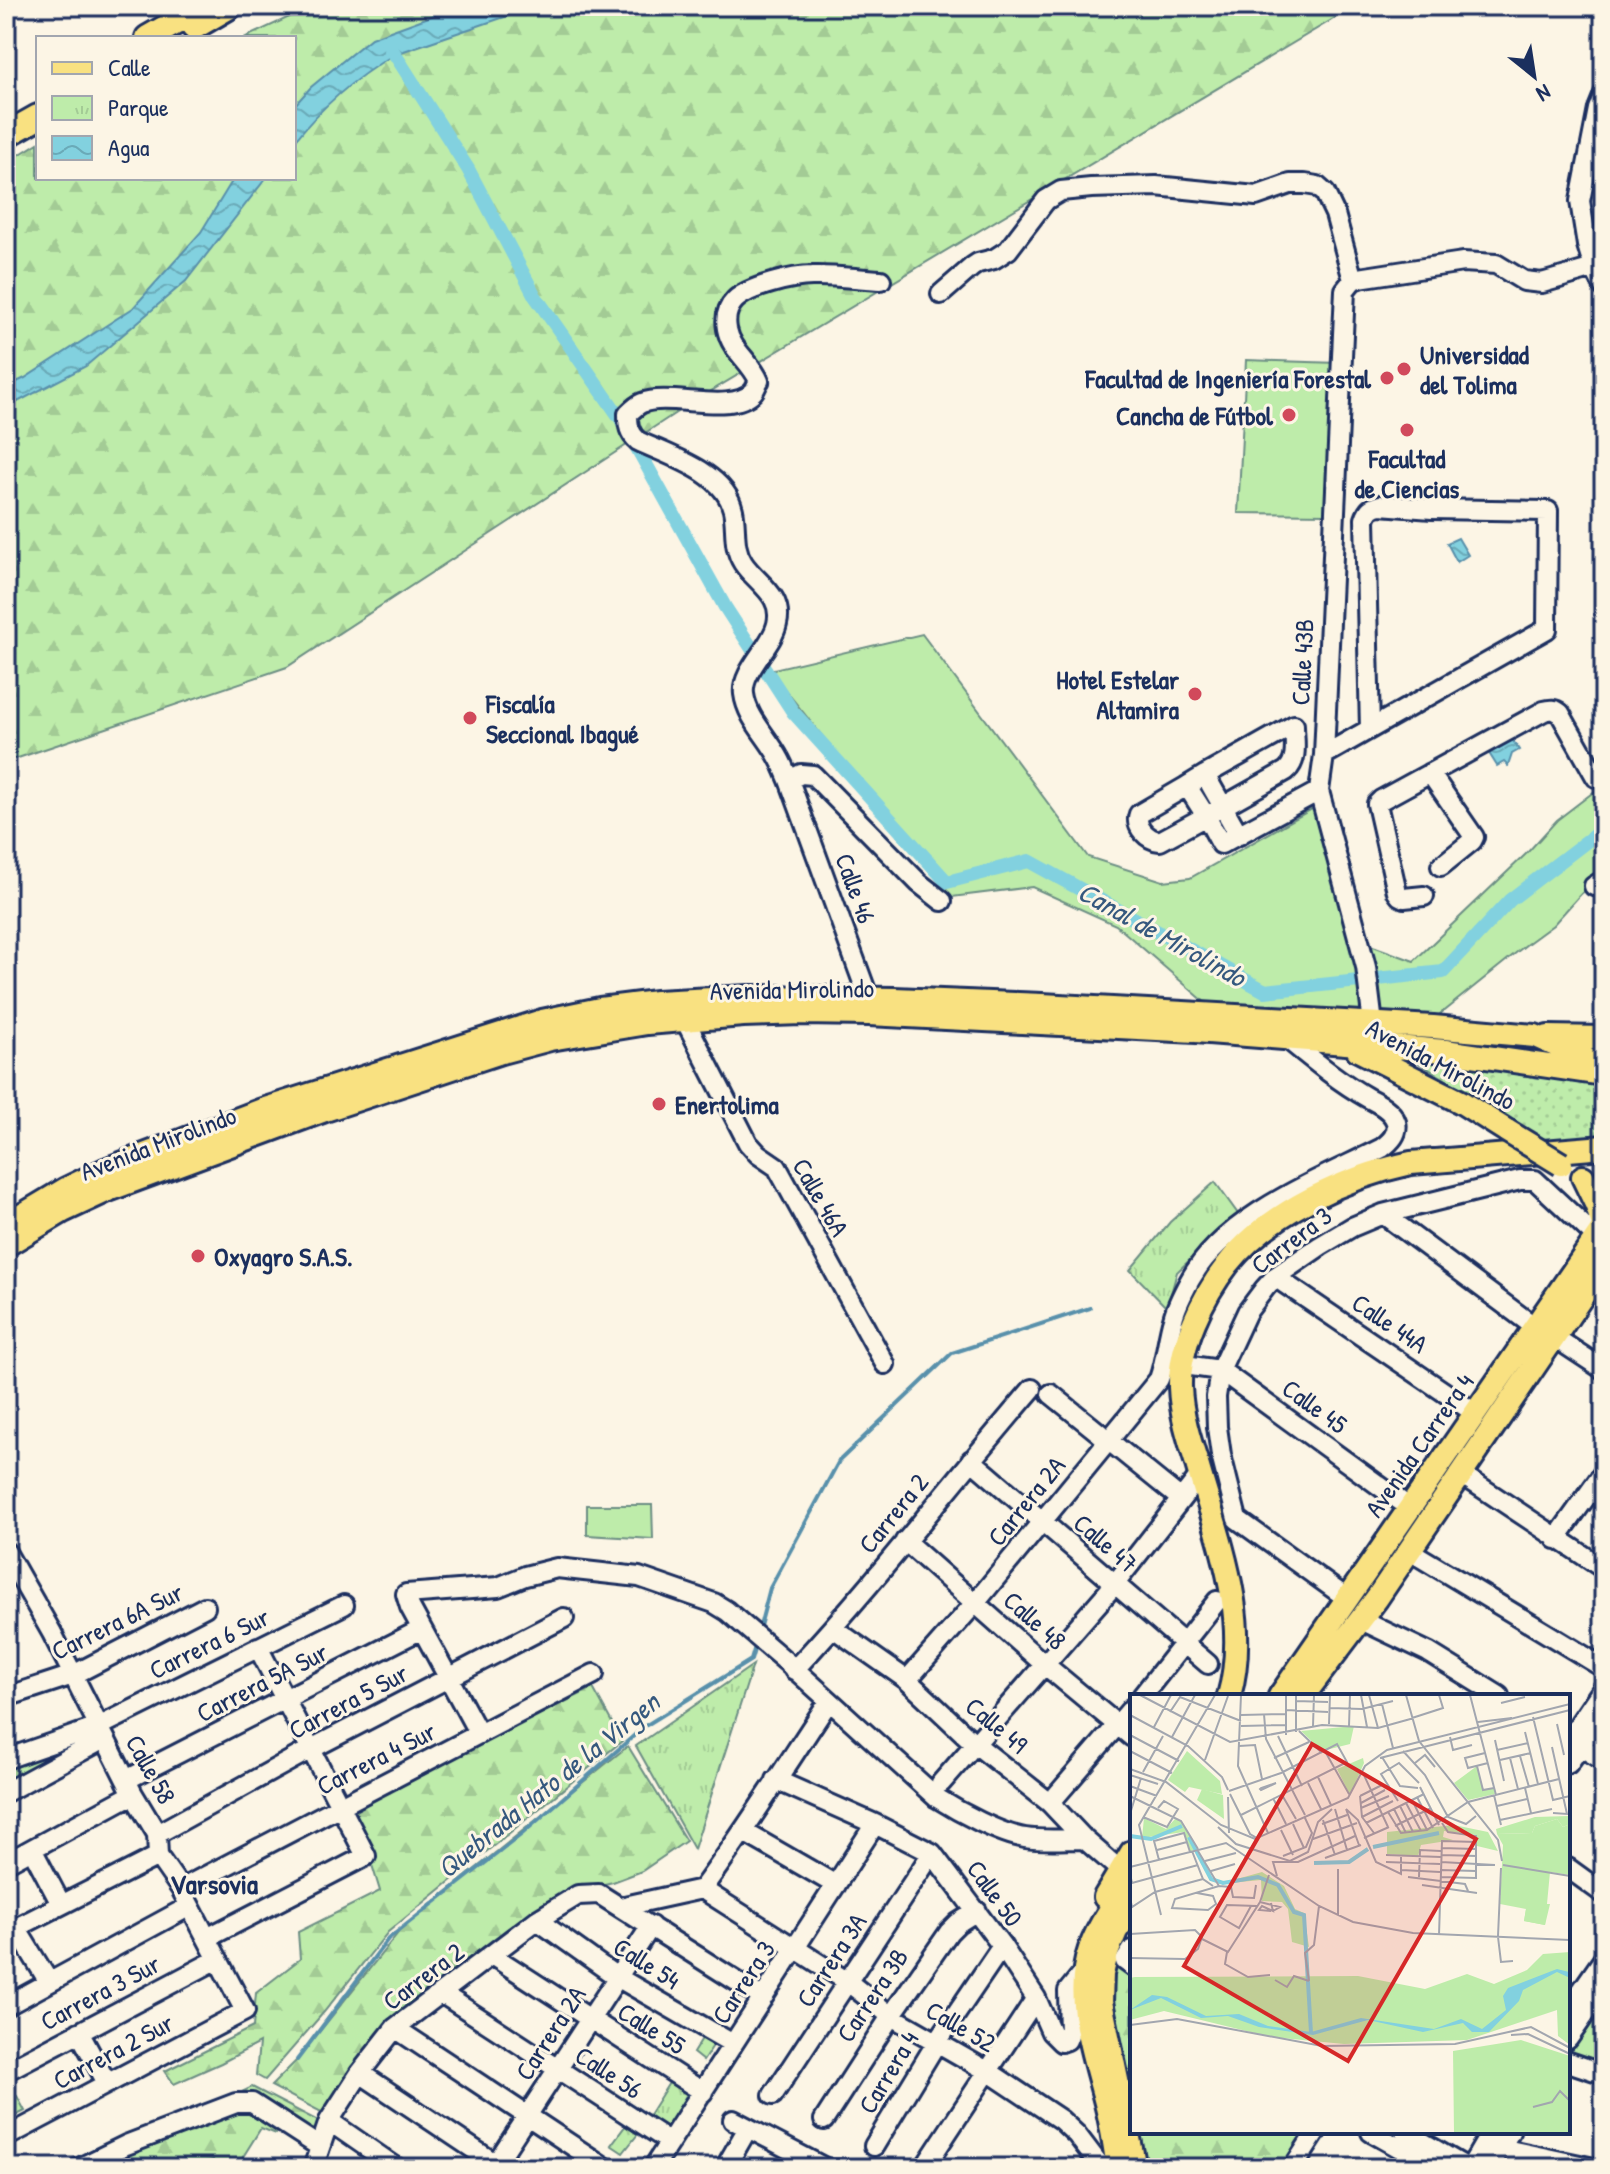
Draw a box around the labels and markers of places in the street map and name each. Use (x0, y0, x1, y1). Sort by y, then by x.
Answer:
place label: Universidad del Tolima (1420, 337, 1530, 402)
marker: Universidad del Tolima (1395, 360, 1413, 378)
place label: Facultad de Ingeniería Forestal (1085, 361, 1372, 397)
marker: Facultad de Ingeniería Forestal (1378, 369, 1396, 387)
place label: Cancha de Fútbol (1116, 398, 1274, 433)
marker: Cancha de Fútbol (1280, 406, 1298, 424)
marker: Facultad de Ciencias (1398, 421, 1416, 439)
place label: Facultad de Ciencias (1355, 441, 1459, 506)
place label: Hotel Estelar Altamira (1056, 662, 1180, 727)
marker: Hotel Estelar Altamira (1186, 685, 1204, 703)
place label: Fiscalía Seccional Ibagué (485, 686, 640, 752)
marker: Fiscalía Seccional Ibagué (461, 709, 479, 727)
place label: Enertolima (675, 1087, 779, 1122)
marker: Enertolima (650, 1095, 668, 1113)
place label: Oxyagro S.A.S. (214, 1239, 353, 1275)
marker: Oxyagro S.A.S. (189, 1247, 207, 1265)

